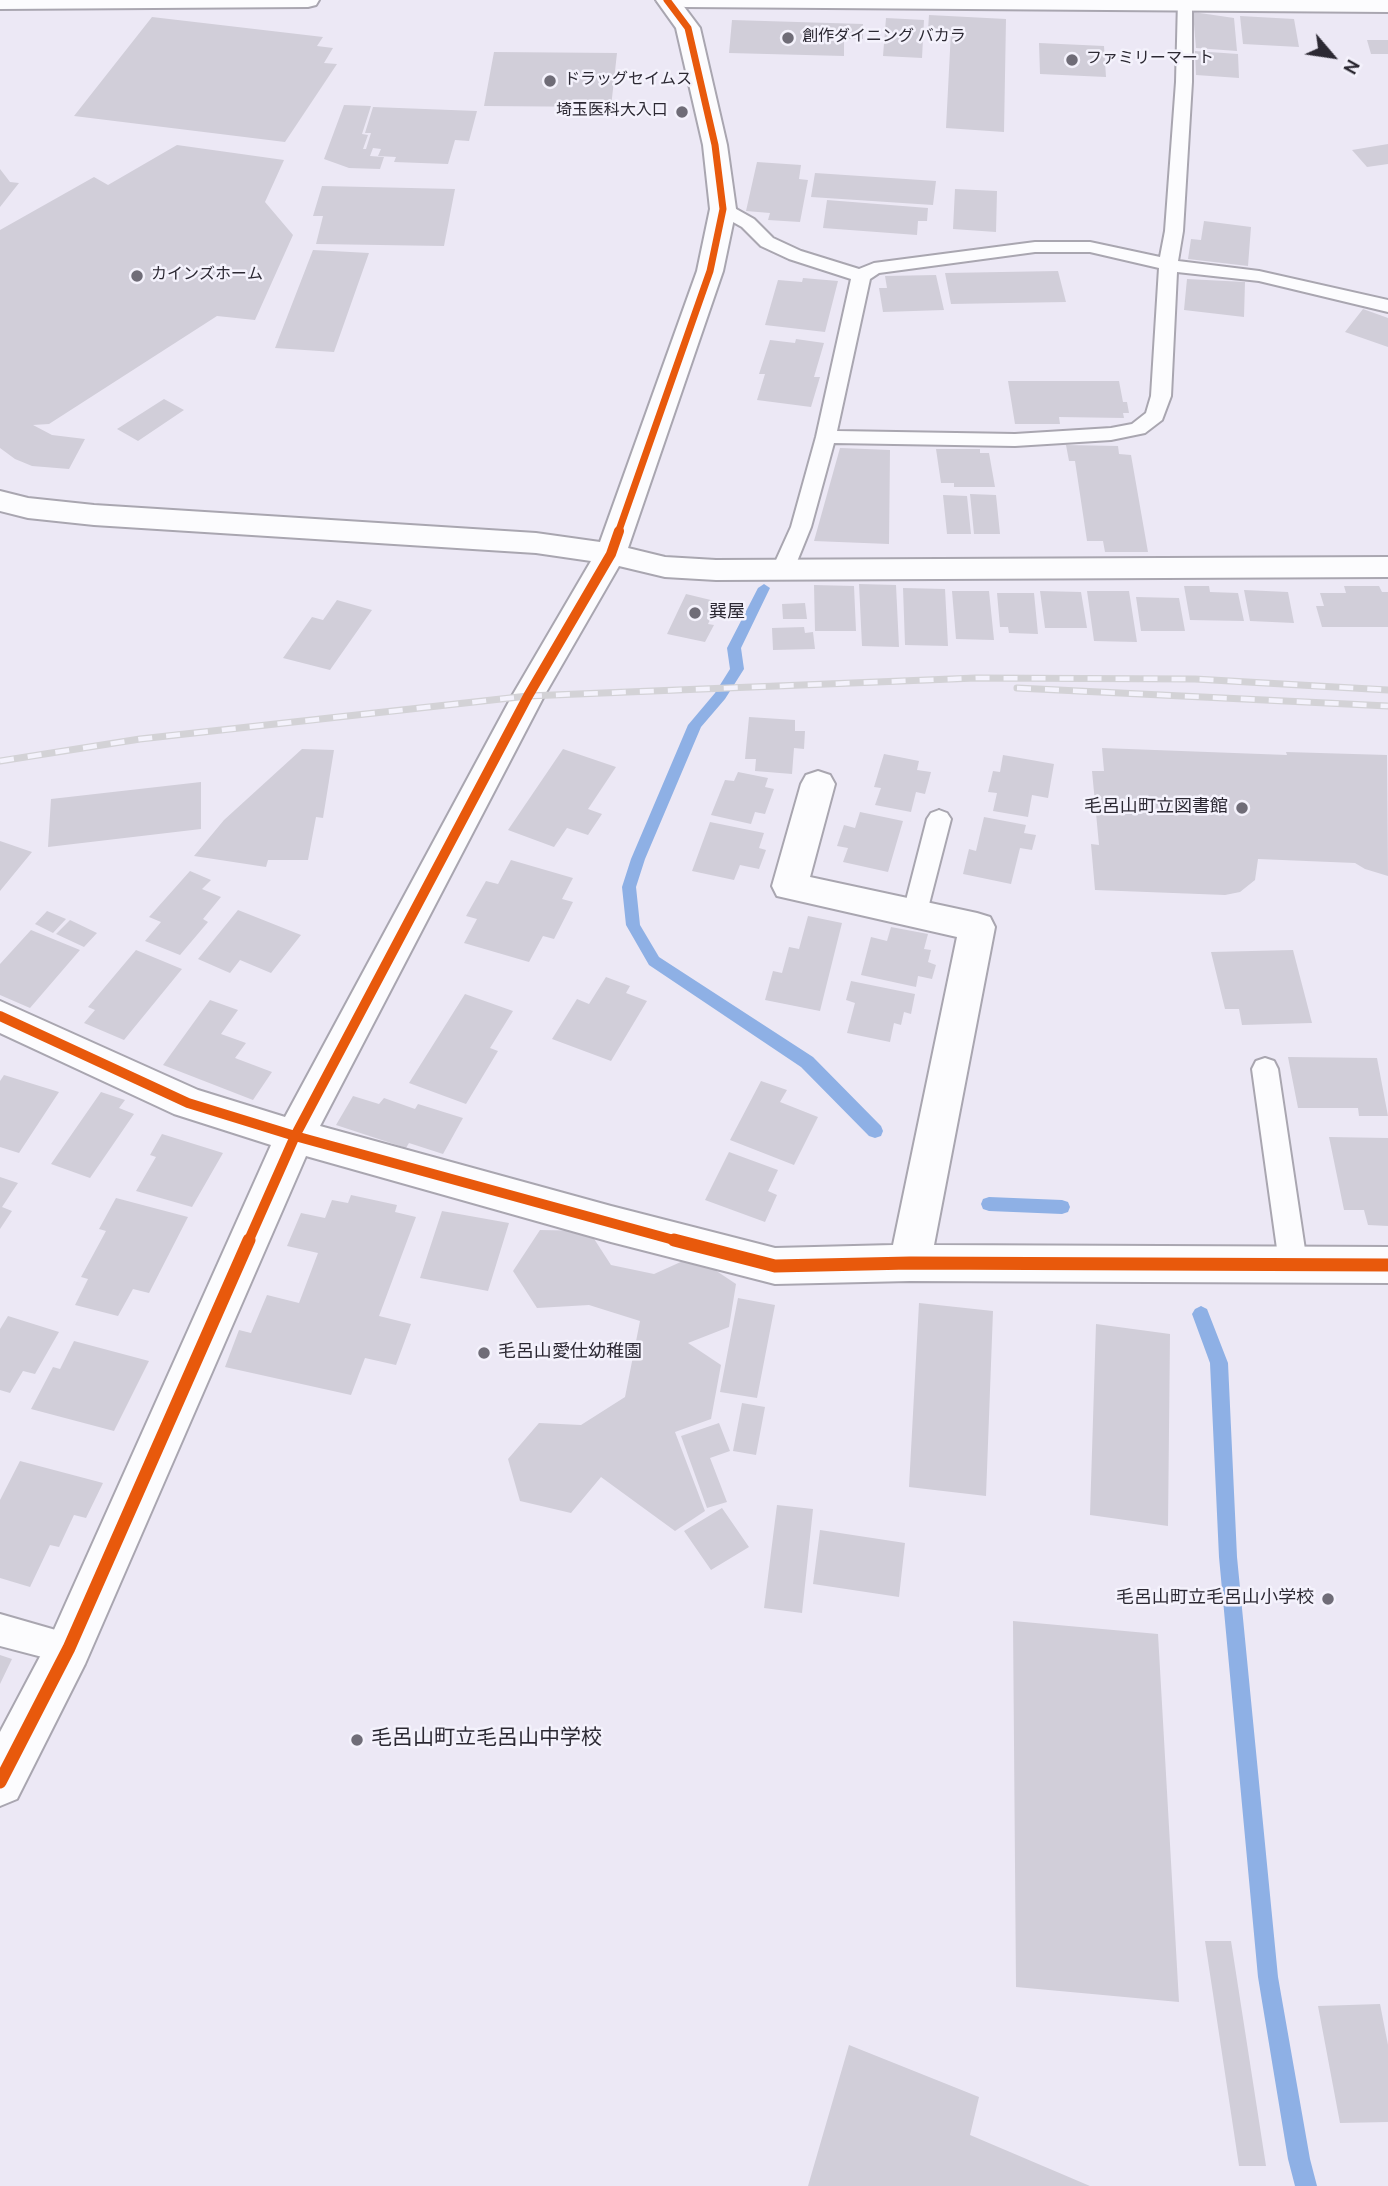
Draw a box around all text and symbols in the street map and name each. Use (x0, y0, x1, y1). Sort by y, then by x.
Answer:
north arrow (1297, 21, 1367, 91)
place label: 創作ダイニング バカラ (802, 28, 966, 48)
marker: 創作ダイニング バカラ (780, 30, 796, 46)
place label: ファミリーマート (1086, 50, 1214, 70)
marker: ファミリーマート (1064, 52, 1080, 68)
text: N (1337, 54, 1364, 78)
place label: ドラッグセイムス (564, 71, 692, 91)
marker: ドラッグセイムス (542, 73, 558, 89)
place label: 埼玉医科大入口 (556, 102, 668, 122)
marker: 埼玉医科大入口 (674, 104, 690, 120)
place label: カインズホーム (151, 266, 263, 286)
marker: カインズホーム (129, 268, 145, 284)
place label: 巽屋 (709, 602, 745, 624)
marker: 巽屋 (687, 605, 703, 621)
place label: 毛呂山町立図書館 (1084, 797, 1228, 819)
marker: 毛呂山町立図書館 (1234, 800, 1250, 816)
place label: 毛呂山愛仕幼稚園 (498, 1342, 642, 1364)
marker: 毛呂山愛仕幼稚園 (476, 1345, 492, 1361)
place label: 毛呂山町立毛呂山小学校 (1116, 1588, 1314, 1610)
marker: 毛呂山町立毛呂山小学校 (1320, 1591, 1336, 1607)
place label: 毛呂山町立毛呂山中学校 (371, 1727, 602, 1753)
marker: 毛呂山町立毛呂山中学校 (349, 1732, 365, 1748)

